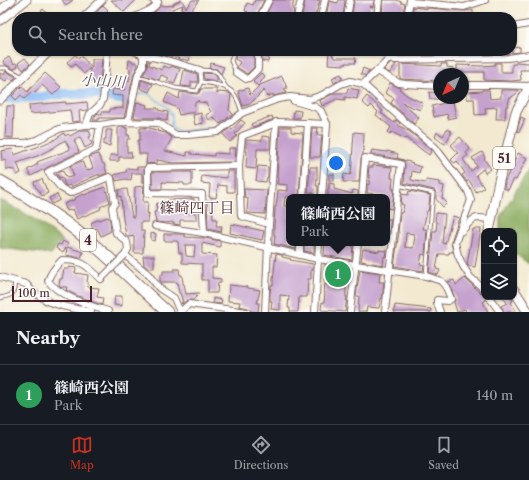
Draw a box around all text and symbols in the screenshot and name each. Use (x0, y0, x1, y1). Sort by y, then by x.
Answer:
search box (12, 12, 517, 56)
icon: search (26, 23, 48, 45)
text: Search here (58, 25, 143, 44)
north arrow (433, 68, 469, 104)
water label: 小山川 (80, 70, 128, 91)
road number: 51 (493, 147, 515, 169)
your location (326, 153, 346, 173)
popup (286, 194, 390, 246)
district label: 篠崎四丁目 (159, 198, 235, 217)
text: 篠崎西公園 (300, 204, 376, 223)
text: Park (300, 223, 329, 239)
map controls (481, 228, 517, 300)
button: locate (481, 228, 517, 264)
road number: 4 (80, 229, 96, 251)
pin: 1 (325, 259, 351, 289)
button: layers (481, 264, 517, 300)
scale bar (12, 284, 92, 303)
text: 100 m (18, 286, 50, 300)
text: Nearby (16, 328, 80, 348)
text: 篠崎西公園 (54, 378, 129, 397)
text: 1 (26, 387, 32, 403)
text: 140 m (476, 387, 513, 403)
text: Park (54, 397, 82, 413)
tab: Map (70, 434, 94, 472)
tab: Directions (234, 434, 288, 472)
tab: Saved (428, 434, 459, 472)

